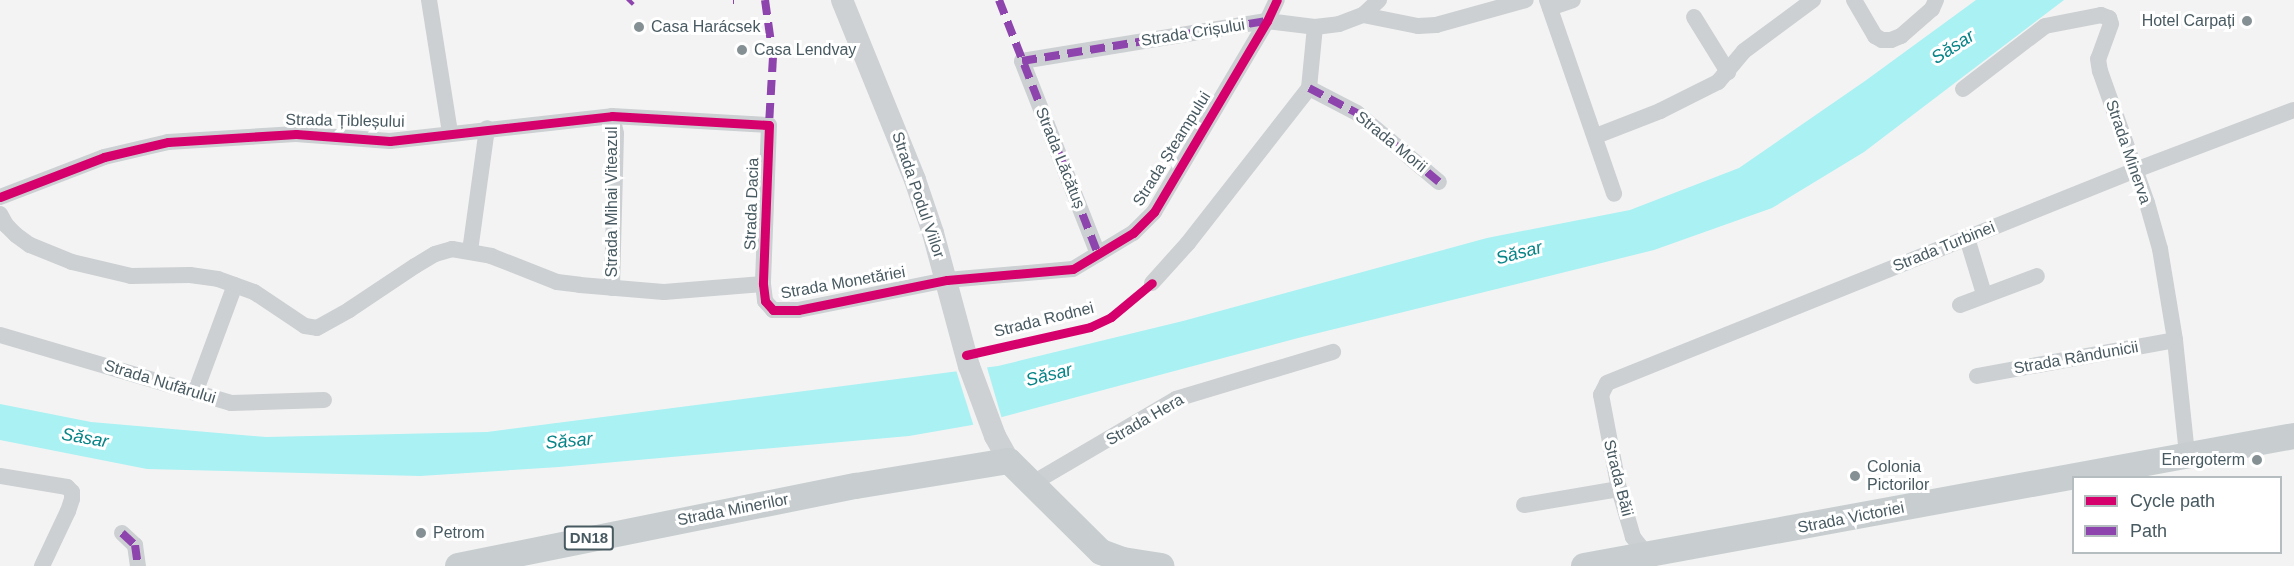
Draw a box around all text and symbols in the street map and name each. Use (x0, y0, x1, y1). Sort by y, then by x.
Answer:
place label: Hotel Carpați (2142, 11, 2235, 31)
marker: Hotel Carpați (2240, 14, 2254, 28)
street label: Strada Crișului (1140, 15, 1246, 51)
place label: Casa Harácsek (651, 17, 760, 37)
marker: Casa Harácsek (632, 20, 646, 34)
water label: Săsar (1927, 25, 1979, 69)
place label: Casa Lendvay (754, 40, 856, 60)
marker: Casa Lendvay (735, 43, 749, 57)
street label: Strada Șteampului (1129, 88, 1215, 210)
street label: Strada Minerva (2101, 98, 2155, 206)
street label: Strada Lăcătuș (1031, 105, 1089, 211)
street label: Strada Morii (1351, 107, 1431, 177)
street label: Strada Țibleșului (285, 110, 405, 132)
street label: Strada Mihai Viteazul (602, 127, 622, 277)
street label: Strada Podul Viilor (887, 129, 949, 261)
street label: Strada Dacia (741, 157, 763, 251)
street label: Strada Turbinei (1890, 218, 1998, 276)
water label: Săsar (1493, 236, 1545, 270)
street label: Strada Monetăriei (779, 263, 907, 303)
street label: Strada Rodnei (992, 298, 1096, 342)
street label: Strada Rândunicii (2012, 338, 2140, 378)
street label: Strada Nufărului (102, 356, 218, 408)
water label: Săsar (1024, 359, 1074, 391)
street label: Strada Hera (1103, 390, 1187, 450)
water label: Săsar (60, 423, 110, 453)
water label: Săsar (545, 428, 593, 454)
street label: Strada Băii (1599, 438, 1637, 518)
place label: Energoterm (2161, 450, 2245, 470)
marker: Energoterm (2250, 453, 2264, 467)
place label: Colonia Pictorilor (1867, 457, 1929, 495)
marker: Colonia Pictorilor (1848, 469, 1862, 483)
legend (2072, 476, 2282, 554)
street label: Strada Minerilor (676, 490, 790, 530)
text: Cycle path (2130, 491, 2215, 511)
street label: Strada Victoriei (1796, 498, 1906, 538)
text: Path (2130, 521, 2167, 541)
place label: Petrom (433, 523, 485, 543)
marker: Petrom (414, 526, 428, 540)
road number: DN18 (564, 526, 614, 550)

